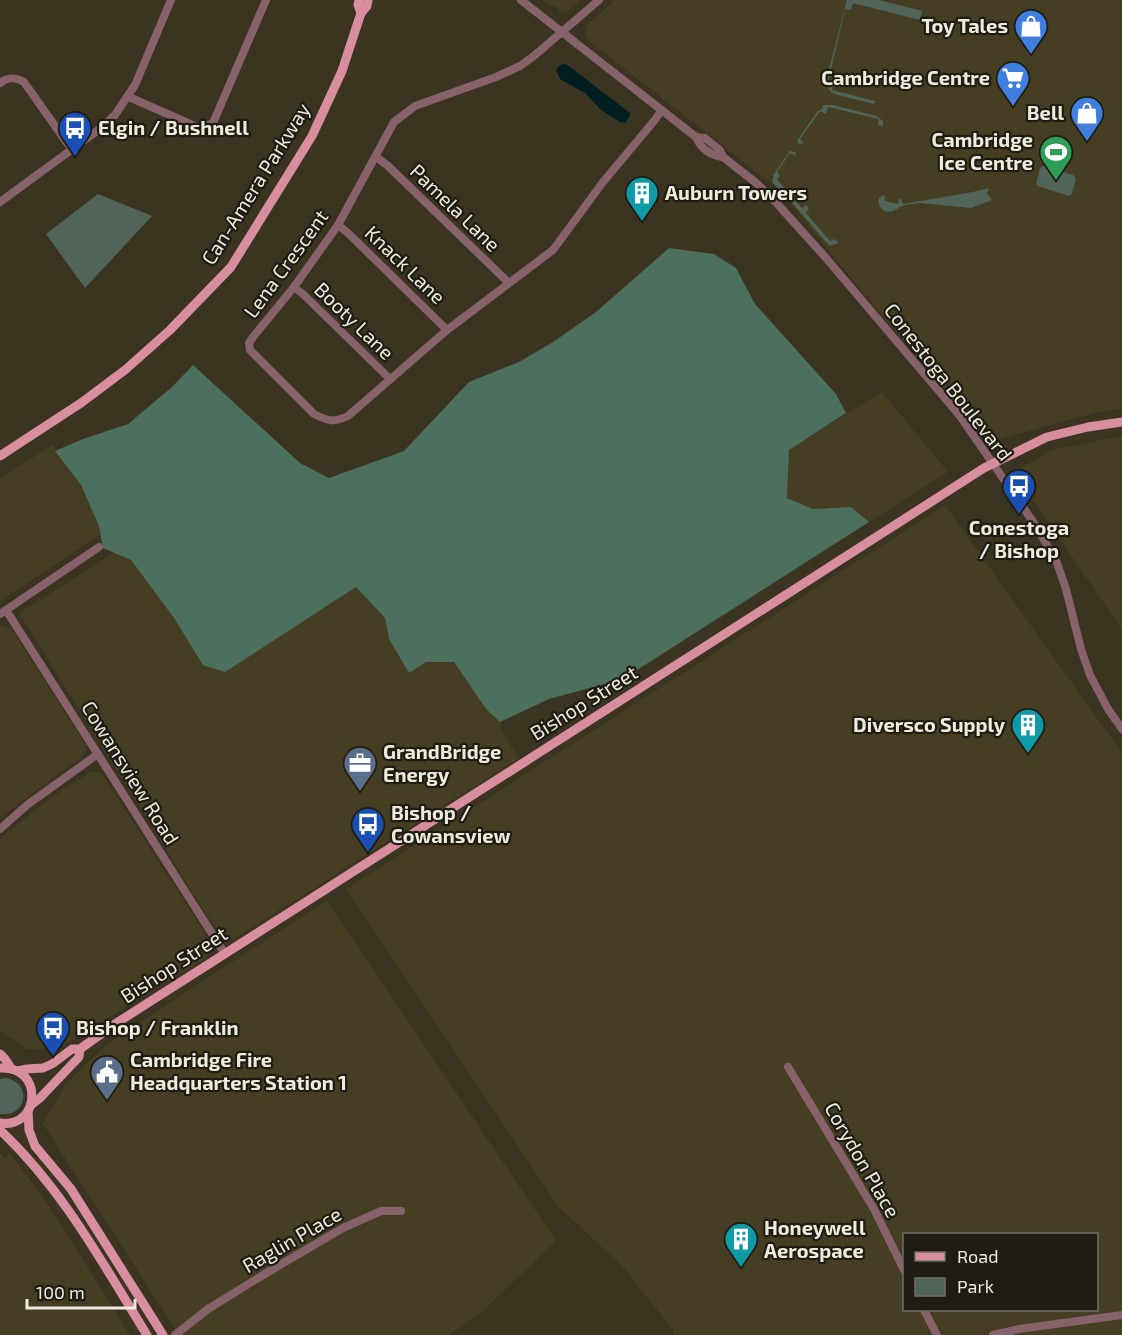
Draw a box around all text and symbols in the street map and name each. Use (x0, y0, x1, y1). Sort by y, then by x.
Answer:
shop icon: Toy Tales (1013, 8, 1049, 55)
place label: Toy Tales (921, 13, 1008, 38)
supermarket icon: Cambridge Centre (995, 60, 1031, 107)
place label: Cambridge Centre (821, 65, 990, 89)
shop icon: Bell (1069, 95, 1105, 142)
street label: Can-Amera Parkway (196, 98, 315, 269)
place label: Bell (1027, 100, 1064, 124)
bus stop icon: Elgin / Bushnell (57, 110, 93, 157)
place label: Elgin / Bushnell (98, 115, 249, 139)
place label: Cambridge Ice Centre (932, 127, 1033, 174)
sports icon: Cambridge Ice Centre (1038, 134, 1074, 181)
street label: Pamela Lane (406, 158, 506, 256)
building icon: Auburn Towers (624, 175, 660, 222)
place label: Auburn Towers (665, 180, 807, 204)
street label: Lena Crescent (238, 204, 333, 322)
street label: Knack Lane (361, 220, 451, 308)
street label: Booty Lane (310, 277, 399, 364)
street label: Conestoga Boulevard (880, 298, 1018, 465)
bus stop icon: Conestoga / Bishop (1001, 468, 1037, 515)
place label: Conestoga / Bishop (969, 515, 1069, 562)
street label: Bishop Street (525, 659, 642, 745)
street label: Cowansview Road (77, 696, 185, 849)
building icon: Diversco Supply (1010, 707, 1046, 754)
place label: Diversco Supply (853, 712, 1006, 737)
place label: GrandBridge Energy (383, 739, 501, 787)
office icon: GrandBridge Energy (342, 745, 378, 792)
place label: Bishop / Cowansview (391, 800, 510, 847)
bus stop icon: Bishop / Cowansview (350, 806, 386, 853)
street label: Bishop Street (116, 921, 232, 1007)
bus stop icon: Bishop / Franklin (35, 1010, 71, 1057)
place label: Bishop / Franklin (76, 1015, 239, 1039)
place label: Cambridge Fire Headquarters Station 1 (130, 1047, 347, 1094)
public building icon: Cambridge Fire Headquarters Station 1 (89, 1054, 125, 1101)
street label: Corydon Place (820, 1098, 906, 1221)
street label: Raglin Place (238, 1201, 345, 1277)
place label: Honeywell Aerospace (764, 1215, 866, 1262)
building icon: Honeywell Aerospace (723, 1221, 759, 1268)
legend (903, 1233, 1098, 1311)
text: Road (957, 1245, 998, 1267)
scale bar (27, 1272, 135, 1310)
text: Park (957, 1275, 994, 1297)
text: 100 m (36, 1281, 85, 1303)

